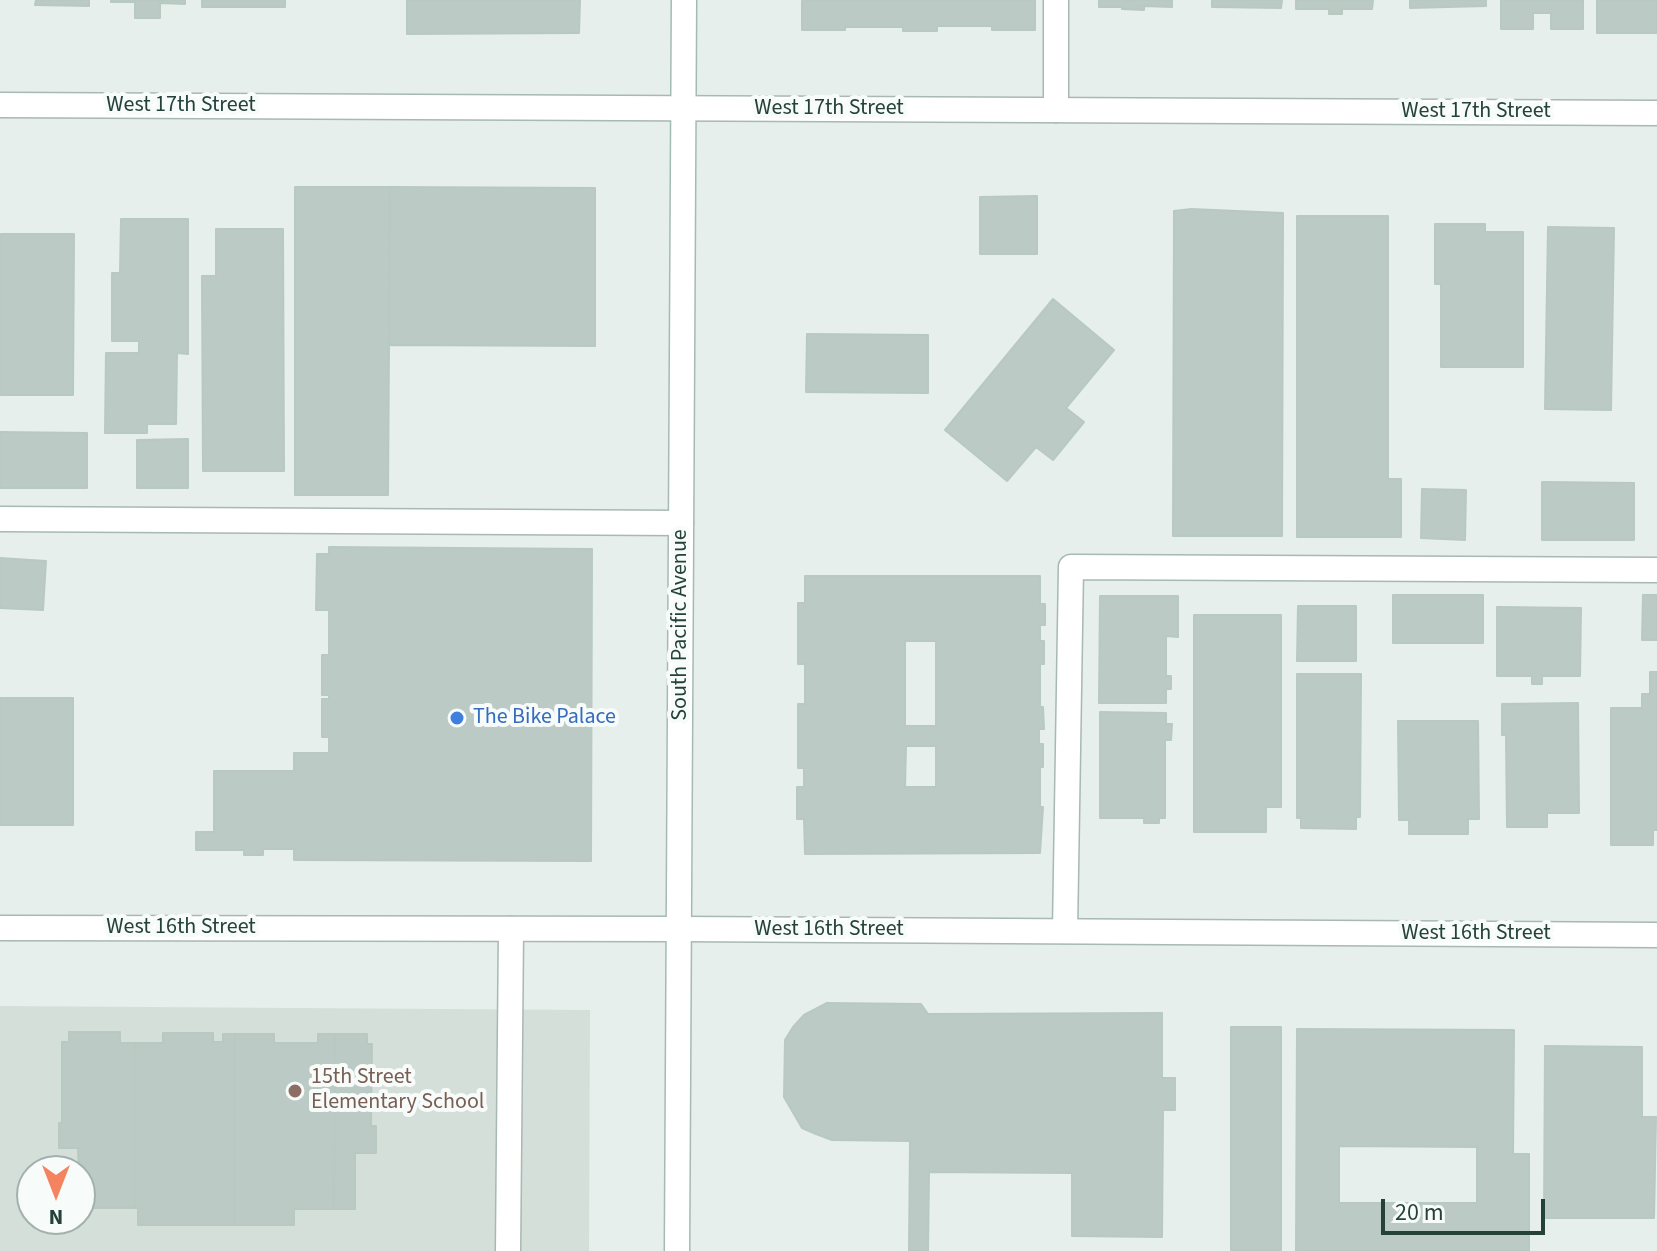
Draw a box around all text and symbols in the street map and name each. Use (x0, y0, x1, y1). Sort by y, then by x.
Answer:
street label: West 17th Street (106, 93, 256, 119)
street label: West 17th Street (754, 96, 904, 122)
street label: West 17th Street (1401, 99, 1551, 125)
street label: South Pacific Avenue (668, 529, 694, 721)
place label: The Bike Palace (473, 705, 616, 731)
marker: The Bike Palace (448, 709, 466, 727)
street label: West 16th Street (106, 915, 256, 941)
street label: West 16th Street (754, 917, 904, 943)
street label: West 16th Street (1401, 921, 1551, 947)
place label: 15th Street Elementary School (311, 1065, 484, 1116)
marker: 15th Street Elementary School (286, 1082, 304, 1100)
north arrow (16, 1155, 96, 1235)
scale bar (1385, 1183, 1549, 1233)
text: 20 m (1395, 1195, 1444, 1230)
text: N (49, 1201, 63, 1233)

